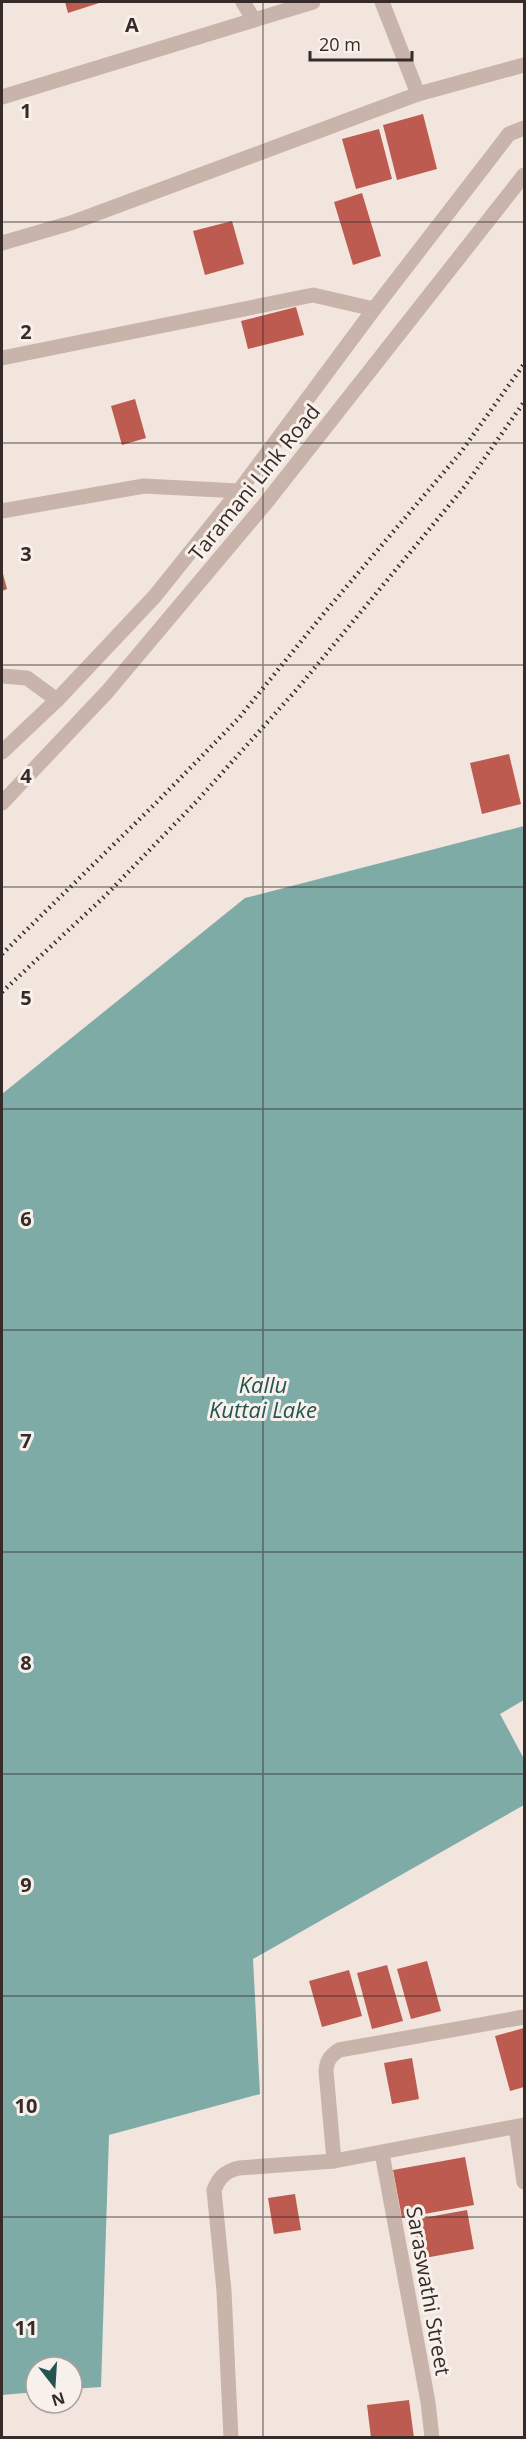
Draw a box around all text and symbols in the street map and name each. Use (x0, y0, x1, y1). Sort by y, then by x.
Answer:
text: A (125, 11, 139, 38)
scale bar (310, 24, 412, 62)
text: 20 m (319, 32, 361, 56)
text: 1 (20, 97, 32, 124)
text: 2 (20, 318, 32, 345)
street label: Taramani Link Road (182, 398, 326, 566)
text: 3 (20, 540, 32, 567)
text: 4 (20, 762, 32, 789)
text: 5 (20, 984, 32, 1011)
text: 6 (20, 1205, 32, 1232)
water label: Kallu Kuttai Lake (209, 1369, 317, 1424)
text: 7 (20, 1427, 32, 1454)
text: 8 (20, 1649, 32, 1676)
text: 9 (20, 1871, 32, 1898)
text: 10 (15, 2092, 37, 2119)
street label: Saraswathi Street (400, 2204, 458, 2378)
text: 11 (15, 2314, 37, 2341)
north arrow (24, 2355, 84, 2415)
text: N (49, 2387, 68, 2412)

